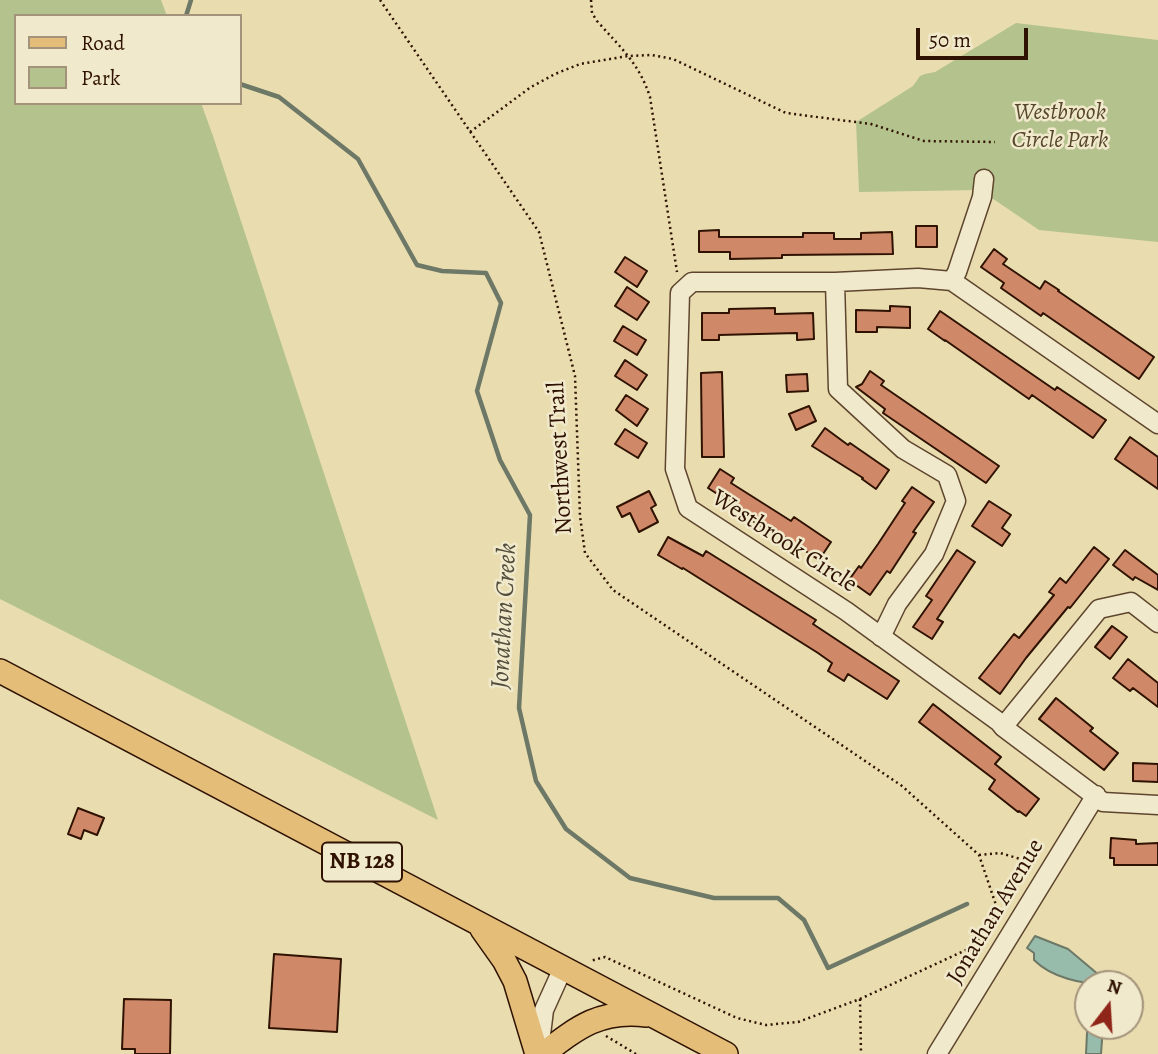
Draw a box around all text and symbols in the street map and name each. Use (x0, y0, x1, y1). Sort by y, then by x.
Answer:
legend (14, 14, 242, 105)
scale bar (920, 14, 1032, 58)
text: 50 m (929, 26, 971, 54)
text: Road (81, 29, 125, 57)
text: Park (81, 64, 120, 92)
park label: Westbrook Circle Park (1012, 99, 1108, 155)
street label: Northwest Trail (543, 381, 579, 535)
street label: Westbrook Circle (706, 484, 862, 600)
water label: Jonathan Creek (486, 542, 524, 690)
street label: Jonathan Avenue (941, 834, 1051, 990)
road number: NB 128 (322, 842, 402, 882)
north arrow (1074, 970, 1144, 1040)
text: N (1104, 972, 1125, 1001)

